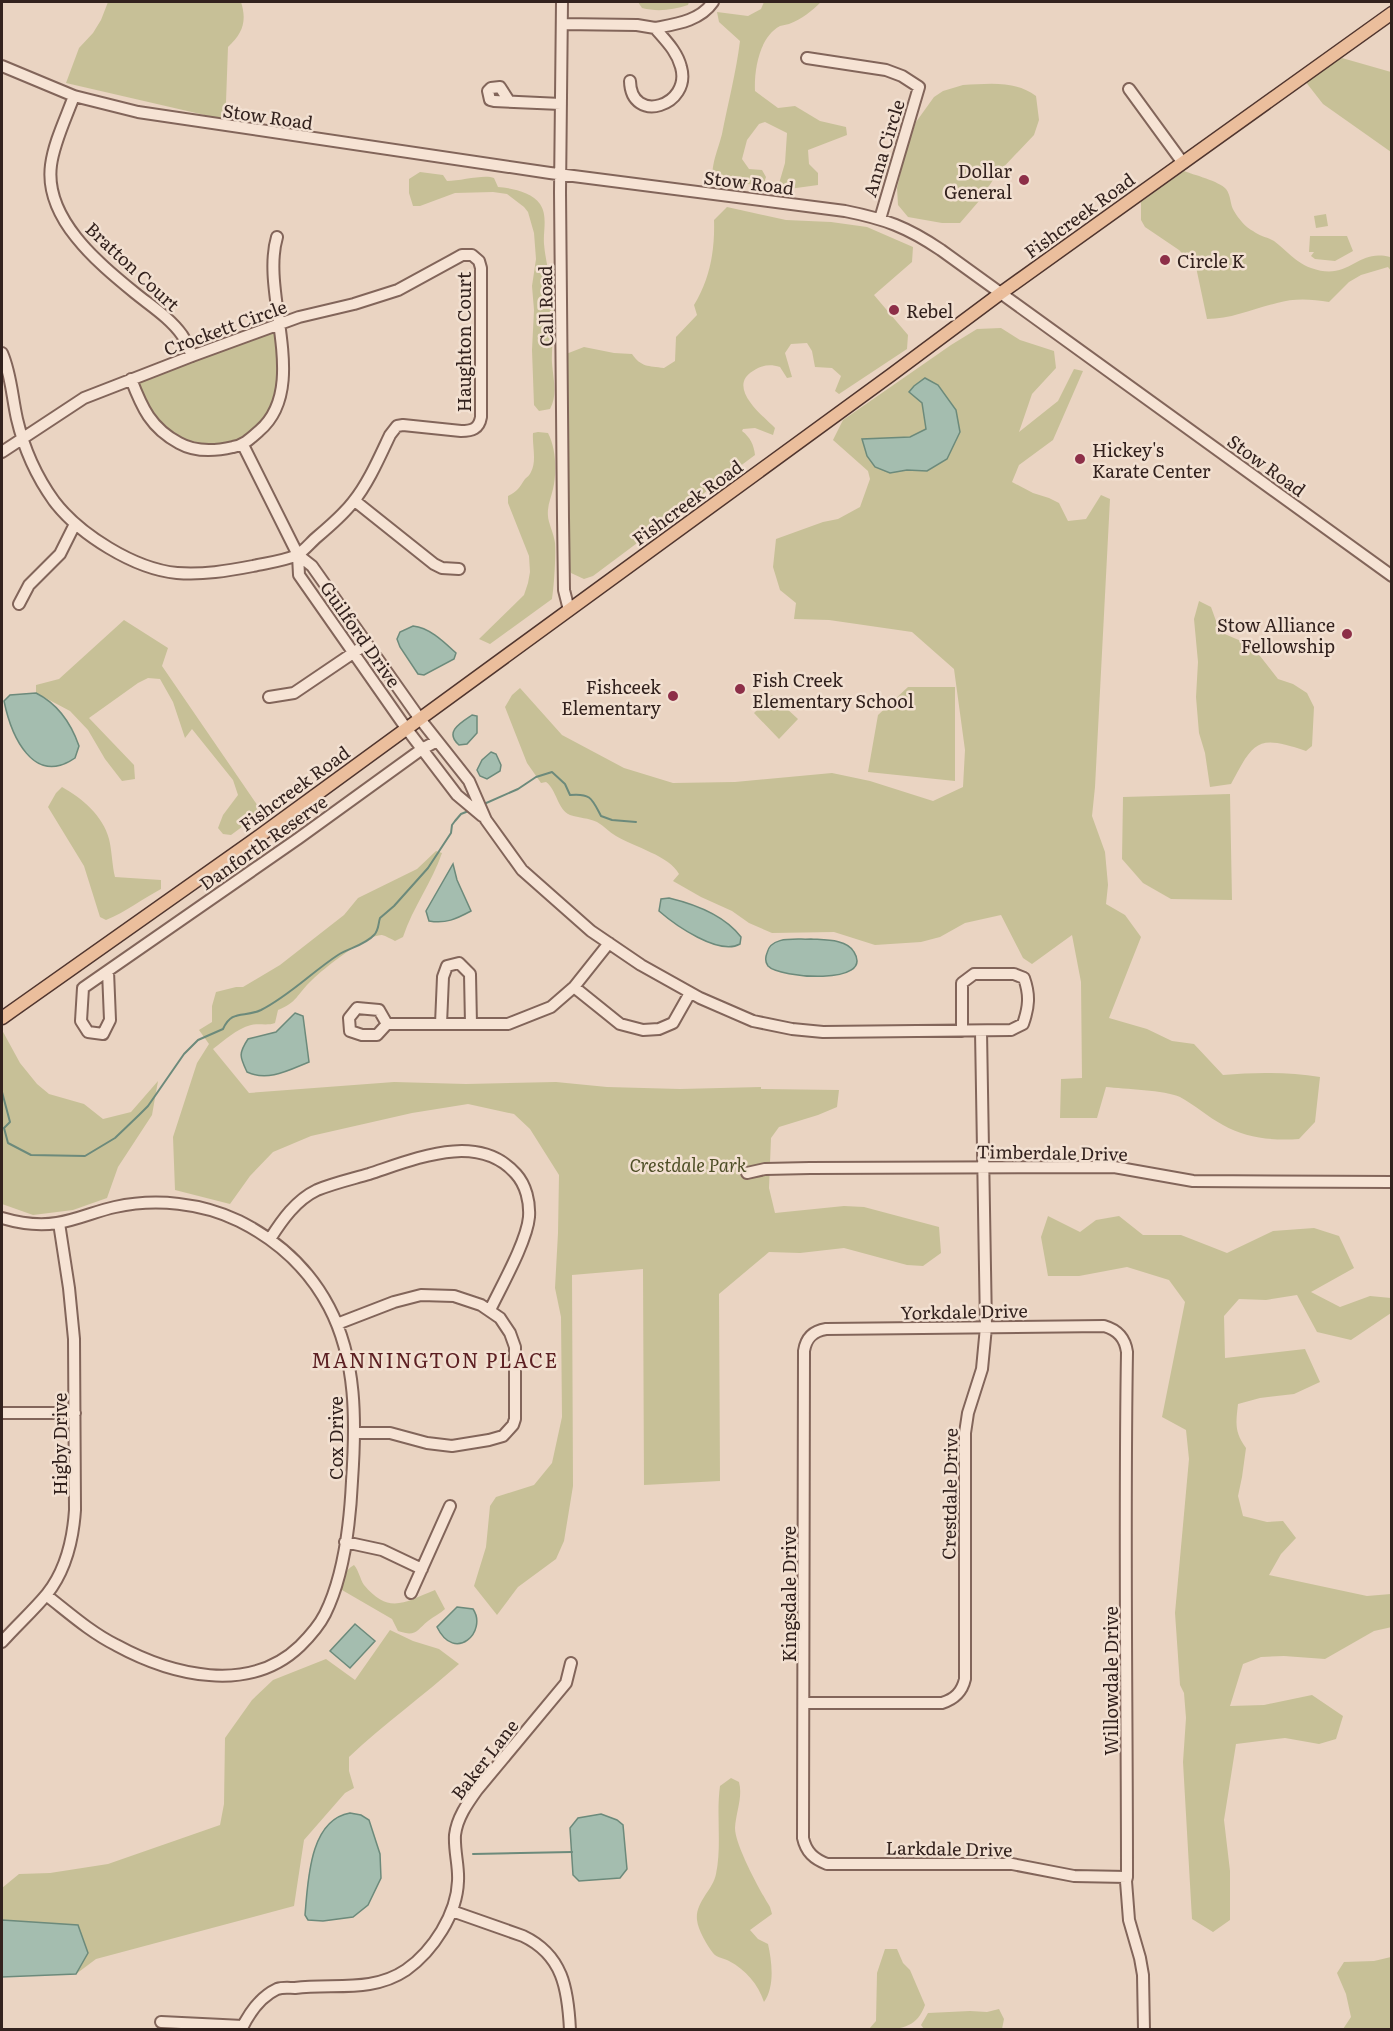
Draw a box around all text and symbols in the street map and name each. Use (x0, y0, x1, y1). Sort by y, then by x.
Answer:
street label: Stow Road (221, 96, 315, 136)
street label: Anna Circle (855, 96, 911, 200)
place label: Dollar General (944, 157, 1012, 205)
street label: Stow Road (702, 163, 796, 201)
street label: Fishcreek Road (1018, 166, 1140, 264)
marker: Dollar General (1017, 173, 1031, 187)
street label: Bratton Court (80, 215, 187, 317)
place label: Circle K (1177, 247, 1246, 274)
marker: Circle K (1158, 253, 1172, 267)
street label: Call Road (531, 265, 559, 347)
street label: Haughton Court (450, 271, 477, 412)
street label: Crockett Circle (160, 292, 290, 362)
place label: Rebel (906, 297, 953, 324)
marker: Rebel (887, 303, 901, 317)
street label: Stow Road (1222, 427, 1312, 503)
place label: Hickey's Karate Center (1092, 436, 1211, 484)
marker: Hickey's Karate Center (1073, 452, 1087, 466)
street label: Fishcreek Road (626, 453, 748, 551)
street label: Guilford Drive (314, 575, 408, 693)
place label: Stow Alliance Fellowship (1217, 611, 1335, 659)
marker: Stow Alliance Fellowship (1340, 627, 1354, 641)
place label: Fish Creek Elementary School (752, 666, 914, 714)
place label: Fishceek Elementary (561, 673, 662, 721)
marker: Fish Creek Elementary School (733, 682, 747, 696)
marker: Fishceek Elementary (666, 689, 680, 703)
street label: Fishcreek Road (233, 739, 355, 837)
street label: Danforth Reserve (194, 788, 332, 896)
street label: Timberdale Drive (976, 1137, 1128, 1167)
park label: Crestdale Park (629, 1151, 747, 1178)
street label: Yorkdale Drive (900, 1296, 1028, 1326)
district label: MANNINGTON PLACE (311, 1344, 559, 1374)
street label: Higby Drive (46, 1393, 73, 1495)
street label: Cox Drive (322, 1396, 349, 1480)
street label: Crestdale Drive (934, 1428, 964, 1560)
street label: Kingsdale Drive (775, 1526, 802, 1662)
street label: Willowdale Drive (1097, 1606, 1124, 1756)
street label: Baker Lane (444, 1713, 524, 1805)
street label: Larkdale Drive (885, 1833, 1013, 1863)

